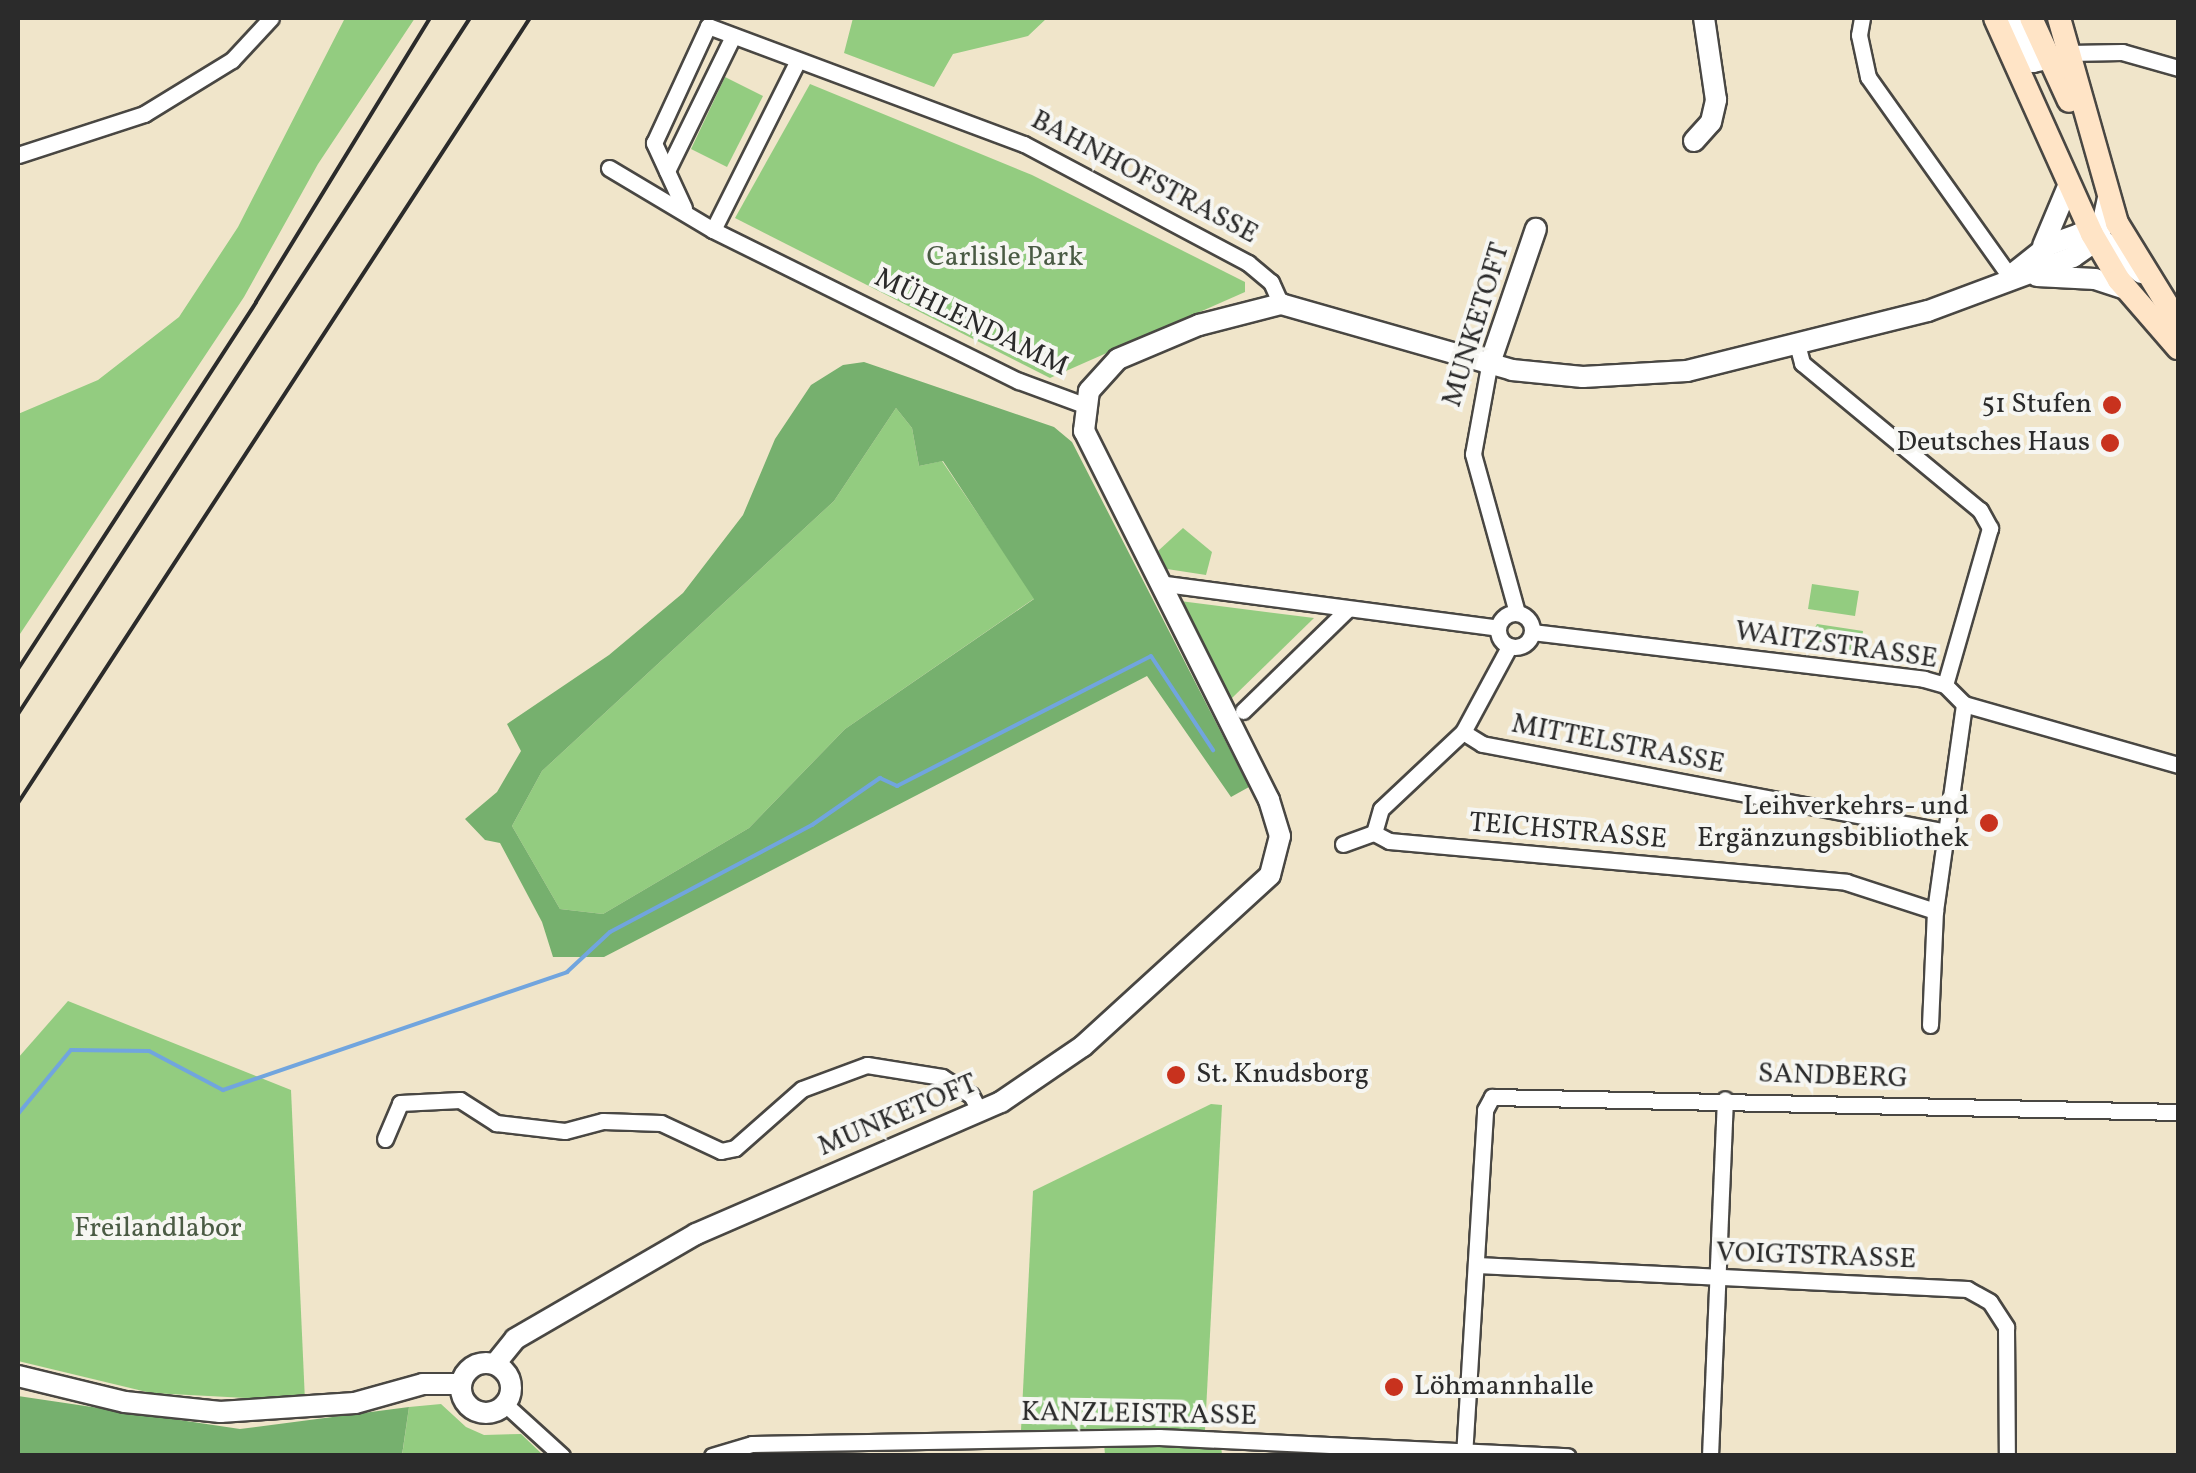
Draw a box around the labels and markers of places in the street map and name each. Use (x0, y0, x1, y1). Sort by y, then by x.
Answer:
place label: 51 Stufen (1981, 388, 2092, 422)
marker: 51 Stufen (2101, 394, 2123, 416)
place label: Deutsches Haus (1897, 426, 2090, 460)
marker: Deutsches Haus (2099, 432, 2121, 454)
place label: Leihverkehrs- und Ergänzungsbibliothek (1697, 790, 1969, 856)
marker: Leihverkehrs- und Ergänzungsbibliothek (1978, 812, 2000, 834)
place label: St. Knudsborg (1196, 1058, 1369, 1092)
marker: St. Knudsborg (1165, 1064, 1187, 1086)
place label: Löhmannhalle (1414, 1370, 1594, 1404)
marker: Löhmannhalle (1383, 1376, 1405, 1398)

